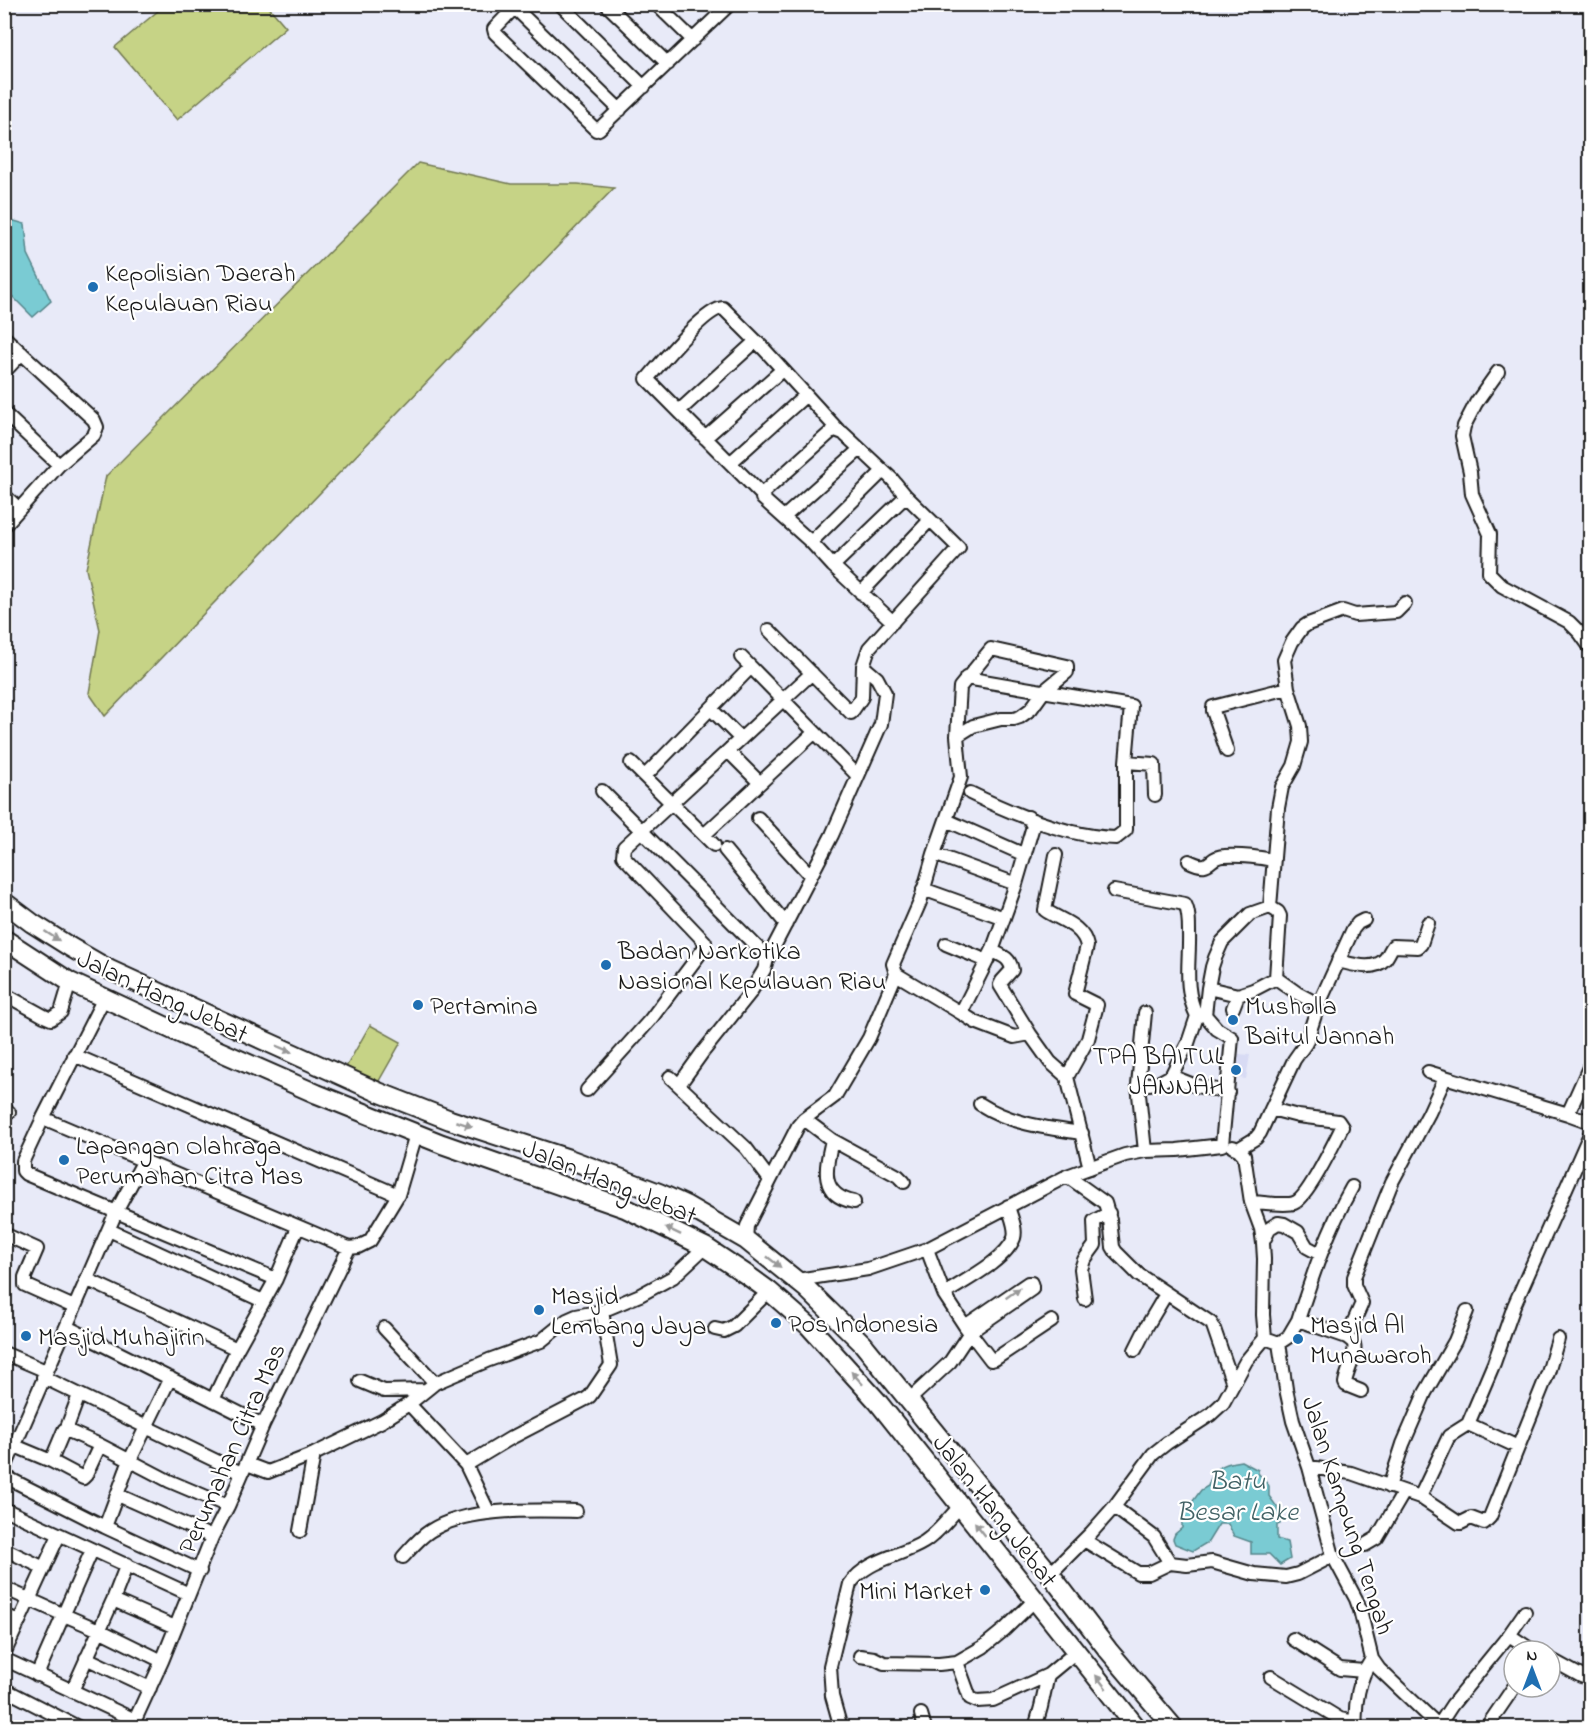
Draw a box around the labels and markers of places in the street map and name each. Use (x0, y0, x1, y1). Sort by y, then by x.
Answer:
place label: Kepolisian Daerah Kepulauan Riau (105, 256, 296, 324)
marker: Kepolisian Daerah Kepulauan Riau (86, 280, 100, 294)
place label: Badan Narkotika Nasional Kepulauan Riau (617, 934, 886, 1002)
marker: Badan Narkotika Nasional Kepulauan Riau (599, 958, 613, 972)
place label: Pertamina (430, 989, 538, 1027)
place label: Musholla Baitul Jannah (1244, 989, 1394, 1057)
marker: Pertamina (411, 998, 425, 1012)
marker: Musholla Baitul Jannah (1226, 1013, 1240, 1027)
place label: TPA BAITUL JANNAH (1093, 1039, 1224, 1107)
marker: TPA BAITUL JANNAH (1229, 1063, 1243, 1077)
place label: Lapangan Olahraga Perumahan Citra Mas (76, 1129, 303, 1197)
marker: Lapangan Olahraga Perumahan Citra Mas (57, 1153, 71, 1167)
place label: Masjid Lembang Jaya (551, 1279, 706, 1347)
marker: Masjid Lembang Jaya (532, 1303, 546, 1317)
place label: Pos Indonesia (788, 1307, 938, 1345)
place label: Masjid Al Munawaroh (1310, 1308, 1432, 1376)
marker: Pos Indonesia (769, 1316, 783, 1330)
place label: Masjid Muhajirin (38, 1320, 204, 1358)
marker: Masjid Muhajirin (19, 1329, 33, 1343)
marker: Masjid Al Munawaroh (1291, 1332, 1305, 1346)
place label: Mini Market (859, 1574, 973, 1612)
marker: Mini Market (978, 1583, 992, 1597)

